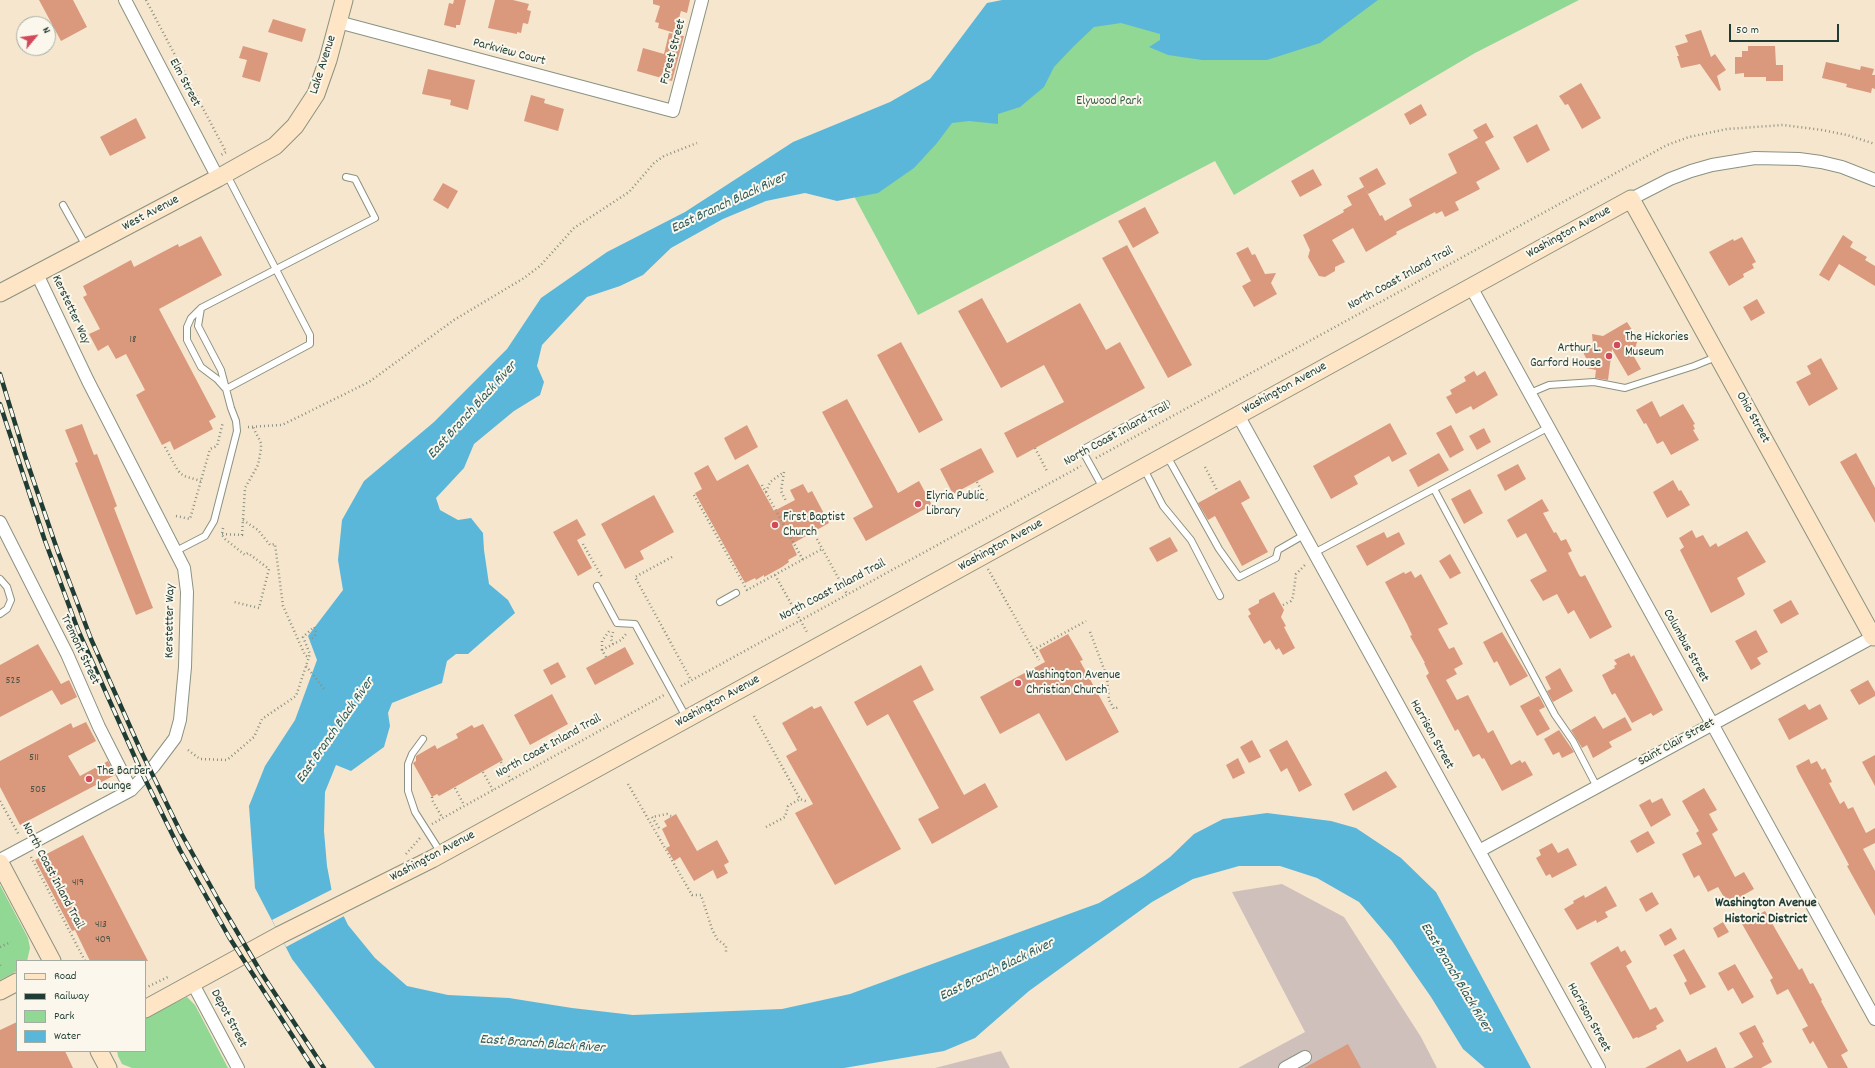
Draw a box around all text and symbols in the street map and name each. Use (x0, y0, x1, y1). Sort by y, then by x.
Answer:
north arrow (16, 16, 56, 56)
scale bar (1731, 16, 1841, 42)
street label: Forest Street (658, 18, 690, 86)
text: 50 m (1736, 22, 1759, 39)
text: N (37, 24, 54, 37)
street label: Lake Avenue (307, 34, 341, 96)
street label: Parkview Court (471, 36, 547, 70)
street label: Elm Street (165, 56, 203, 110)
park label: Elywood Park (1076, 94, 1142, 110)
water label: East Branch Black River (669, 170, 789, 238)
street label: West Avenue (120, 193, 182, 235)
street label: Washington Avenue (1524, 203, 1614, 263)
street label: North Coast Inland Trail (1346, 244, 1456, 314)
street label: Kerstetter Way (47, 273, 93, 347)
place label: The Hickories Museum (1625, 330, 1689, 361)
house number: 18 (130, 333, 136, 347)
marker: The Hickories Museum (1612, 340, 1622, 350)
place label: Arthur L. Garford House (1530, 341, 1601, 372)
marker: Arthur L. Garford House (1604, 351, 1614, 361)
water label: East Branch Black River (425, 359, 521, 463)
street label: Washington Avenue (1240, 359, 1330, 419)
street label: Ohio Street (1732, 390, 1772, 446)
street label: North Coast Inland Trail (1062, 400, 1172, 470)
place label: Elyria Public Library (926, 489, 984, 520)
marker: Elyria Public Library (913, 499, 923, 509)
place label: First Baptist Church (783, 510, 845, 541)
street label: Washington Avenue (956, 516, 1046, 576)
marker: First Baptist Church (770, 520, 780, 530)
street label: North Coast Inland Trail (777, 556, 889, 626)
street label: Kerstetter Way (163, 584, 179, 658)
street label: Columbus Street (1659, 607, 1711, 685)
street label: Tremont Street (56, 612, 102, 688)
place label: Washington Avenue Christian Church (1026, 668, 1120, 699)
street label: Washington Avenue (673, 672, 763, 732)
house number: 525 (6, 674, 20, 688)
water label: East Branch Black River (293, 675, 379, 787)
marker: Washington Avenue Christian Church (1013, 678, 1023, 688)
street label: Harrison Street (1406, 698, 1456, 772)
street label: North Coast Inland Trail (494, 712, 604, 782)
street label: Saint Clair Street (1636, 715, 1718, 771)
house number: 511 (29, 751, 39, 765)
place label: The Barber Lounge (97, 764, 150, 795)
marker: The Barber Lounge (84, 774, 94, 784)
house number: 505 (30, 783, 46, 797)
street label: North Coast Inland Trail (17, 820, 87, 932)
street label: Washington Avenue (388, 828, 478, 886)
house number: 419 (72, 876, 84, 890)
district label: Washington Avenue Historic District (1715, 896, 1817, 928)
house number: 413 (95, 918, 107, 932)
water label: East Branch Black River (1416, 920, 1494, 1036)
house number: 409 (95, 933, 111, 947)
water label: East Branch Black River (937, 936, 1057, 1006)
legend (16, 960, 146, 1052)
text: Road (54, 968, 76, 985)
street label: Harrison Street (1563, 981, 1613, 1055)
street label: Depot Street (206, 987, 250, 1051)
text: Railway (54, 988, 89, 1005)
text: Park (54, 1008, 74, 1025)
text: Water (54, 1028, 81, 1045)
water label: East Branch Black River (479, 1032, 605, 1058)

